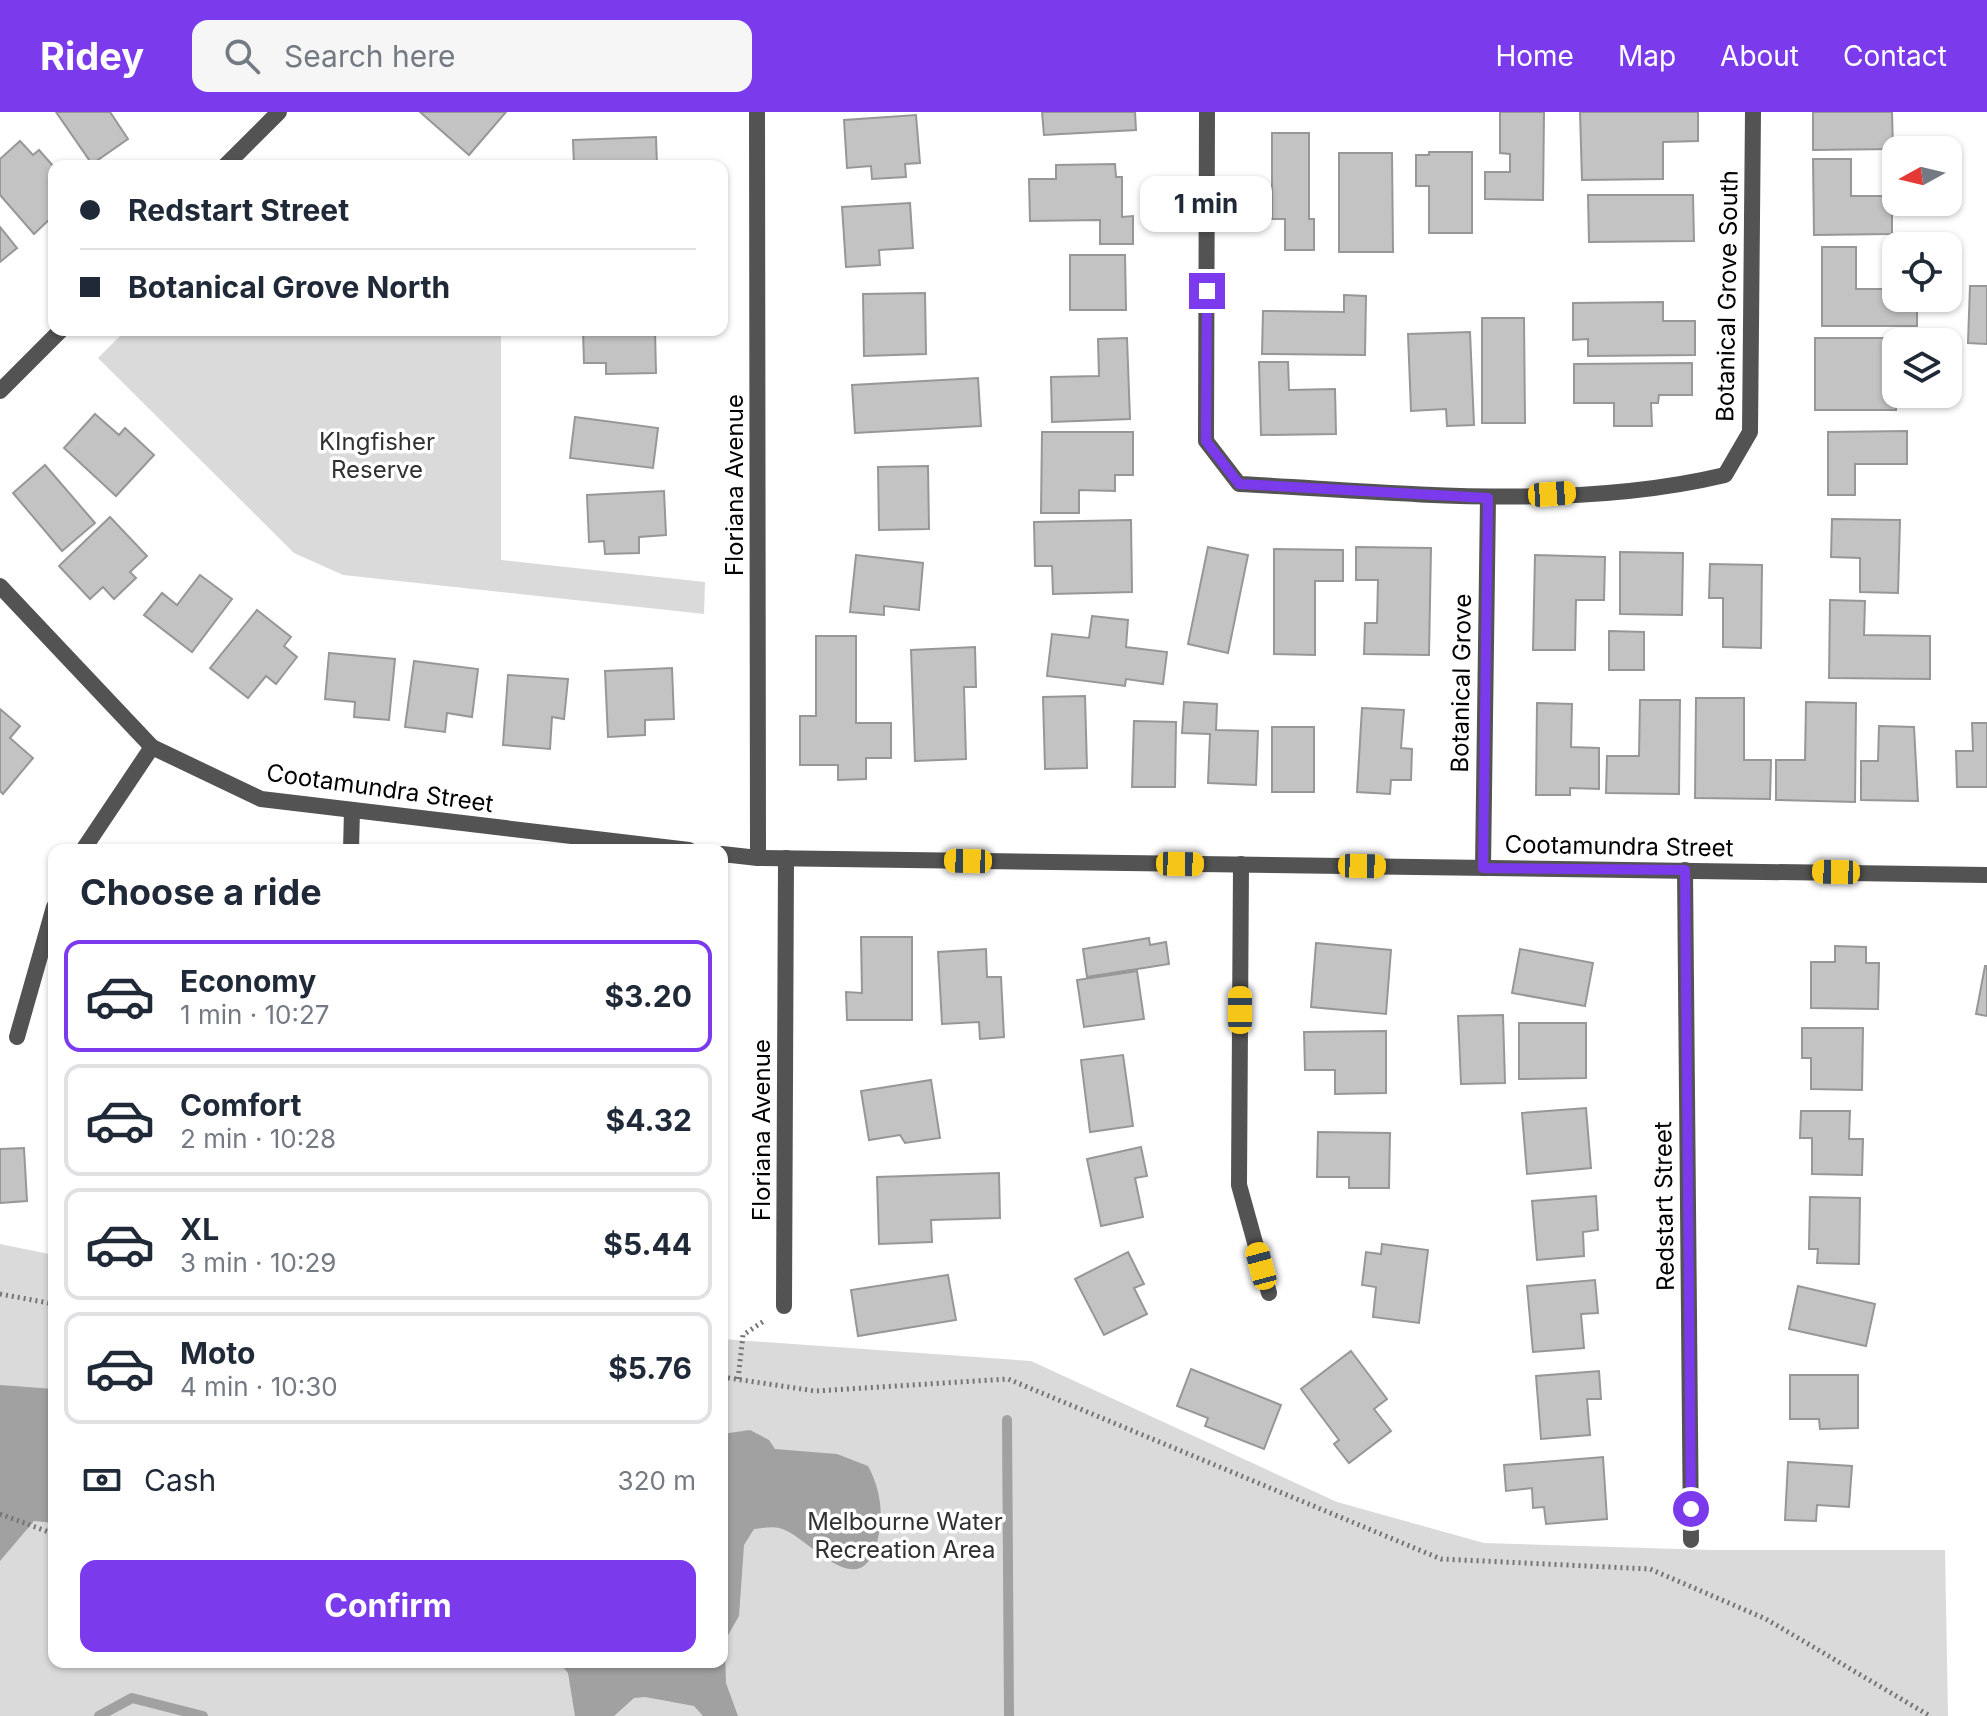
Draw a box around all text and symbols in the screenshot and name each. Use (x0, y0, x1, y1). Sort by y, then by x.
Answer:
search box (192, 20, 752, 92)
text: Ridey (40, 33, 144, 79)
icon: search (220, 34, 264, 78)
text: Search here (284, 38, 456, 74)
text: Home (1495, 39, 1574, 73)
text: Map (1618, 39, 1676, 73)
text: About (1720, 39, 1799, 73)
text: Contact (1843, 39, 1947, 73)
north arrow (1882, 136, 1962, 216)
map controls (1882, 136, 1962, 408)
street label: Botanical Grove South (1710, 170, 1744, 422)
callout: 1 min (1141, 175, 1273, 231)
text: 1 min (1174, 188, 1238, 219)
text: Redstart Street (128, 192, 349, 228)
button: locate (1882, 232, 1962, 312)
text: Botanical Grove North (128, 269, 450, 305)
route end (1189, 273, 1225, 309)
button: layers (1882, 328, 1962, 408)
street label: Floriana Avenue (720, 394, 749, 576)
park label: KIngfisher Reserve (319, 427, 435, 484)
car (1527, 480, 1577, 508)
street label: Botanical Grove (1445, 593, 1477, 773)
street label: Cootamundra Street (265, 758, 495, 818)
street label: Cootamundra Street (1504, 830, 1734, 862)
car (944, 849, 992, 873)
car (1156, 852, 1204, 876)
car (1338, 854, 1386, 878)
car (1812, 860, 1860, 884)
text: Choose a ride (80, 870, 322, 914)
icon: car (84, 960, 156, 1032)
text: Economy (180, 963, 316, 999)
text: $3.20 (604, 978, 692, 1014)
car (1228, 986, 1252, 1034)
text: 1 min · 10:27 (180, 999, 329, 1030)
street label: Floriana Avenue (747, 1039, 776, 1221)
icon: car (84, 1084, 156, 1156)
text: Comfort (180, 1087, 301, 1123)
text: $4.32 (605, 1102, 692, 1138)
street label: Redstart Street (1648, 1121, 1680, 1291)
text: 2 min · 10:28 (180, 1123, 336, 1154)
icon: car (84, 1208, 156, 1280)
text: XL (180, 1211, 219, 1247)
text: $5.44 (603, 1226, 692, 1262)
car (1243, 1240, 1279, 1292)
text: 3 min · 10:29 (180, 1247, 336, 1278)
icon: car (84, 1332, 156, 1404)
text: Moto (180, 1335, 255, 1371)
text: $5.76 (608, 1350, 692, 1386)
text: 4 min · 10:30 (180, 1371, 338, 1402)
icon: cash (80, 1458, 124, 1502)
text: Cash (144, 1462, 216, 1498)
text: 320 m (618, 1465, 696, 1496)
route start (1673, 1491, 1709, 1527)
park label: Melbourne Water Recreation Area (807, 1507, 1003, 1564)
button: Confirm (80, 1560, 696, 1652)

